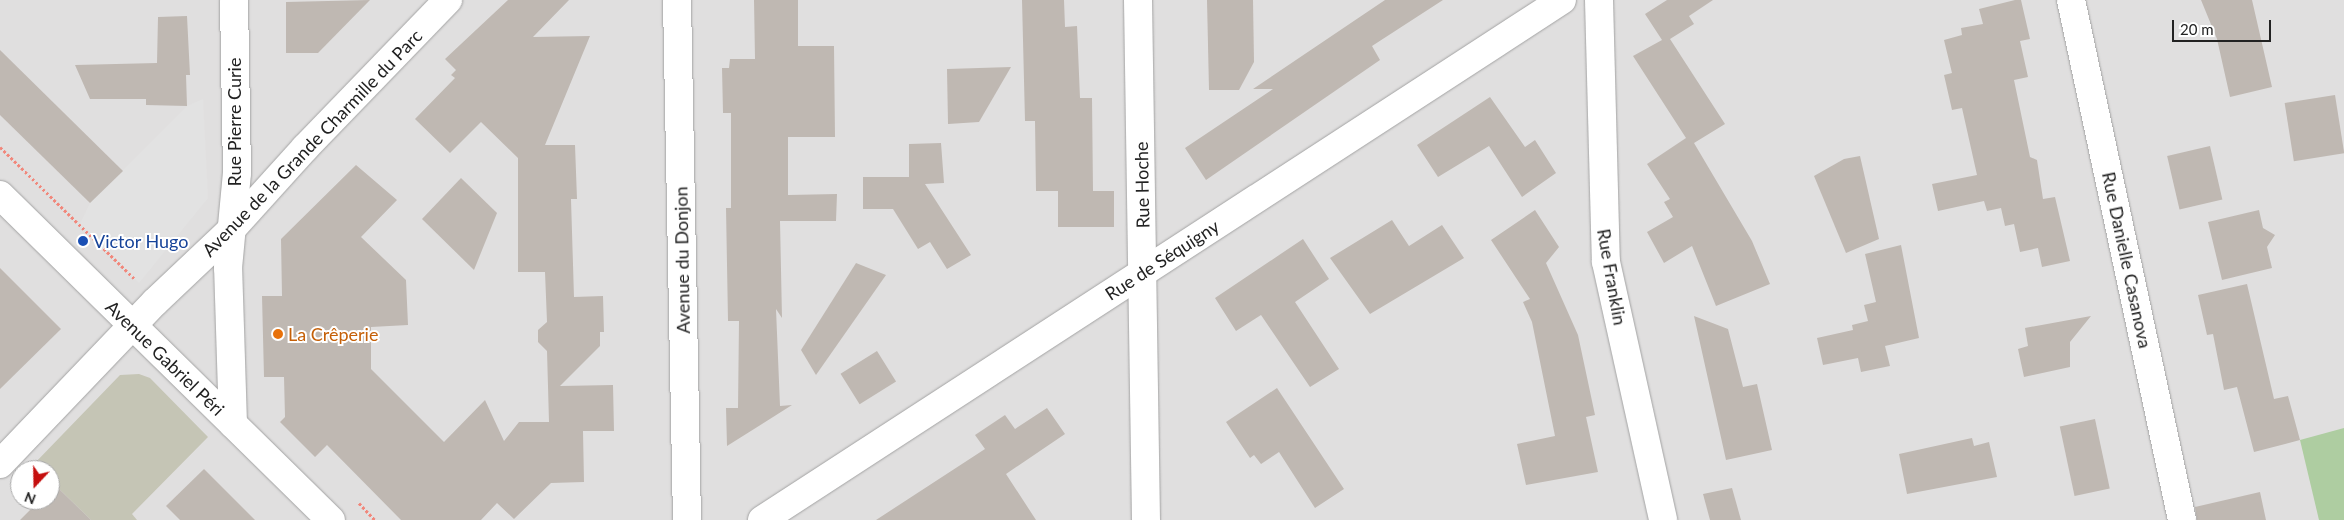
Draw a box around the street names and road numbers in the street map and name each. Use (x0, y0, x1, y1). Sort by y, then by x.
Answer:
street label: Avenue de la Grande Charmille du Parc (198, 25, 426, 261)
street label: Rue Pierre Curie (223, 58, 245, 186)
street label: Rue Hoche (1130, 141, 1154, 229)
street label: Rue Danielle Casanova (2098, 170, 2156, 350)
street label: Avenue du Donjon (670, 186, 694, 334)
street label: Rue de Séquigny (1101, 215, 1223, 305)
street label: Rue Franklin (1593, 227, 1631, 327)
street label: Avenue Gabriel Péri (101, 296, 229, 420)

